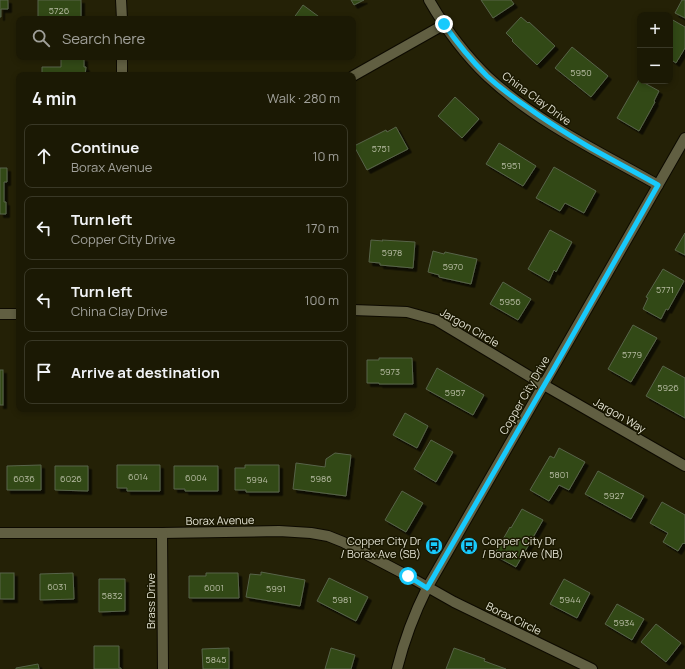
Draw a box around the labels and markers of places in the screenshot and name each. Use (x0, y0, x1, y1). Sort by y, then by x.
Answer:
place label: Copper City Dr / Borax Ave (SB) (340, 533, 421, 561)
place label: Copper City Dr / Borax Ave (NB) (482, 533, 564, 561)
bus stop icon: Copper City Dr / Borax Ave (SB) (424, 536, 444, 556)
bus stop icon: Copper City Dr / Borax Ave (NB) (459, 536, 479, 556)

